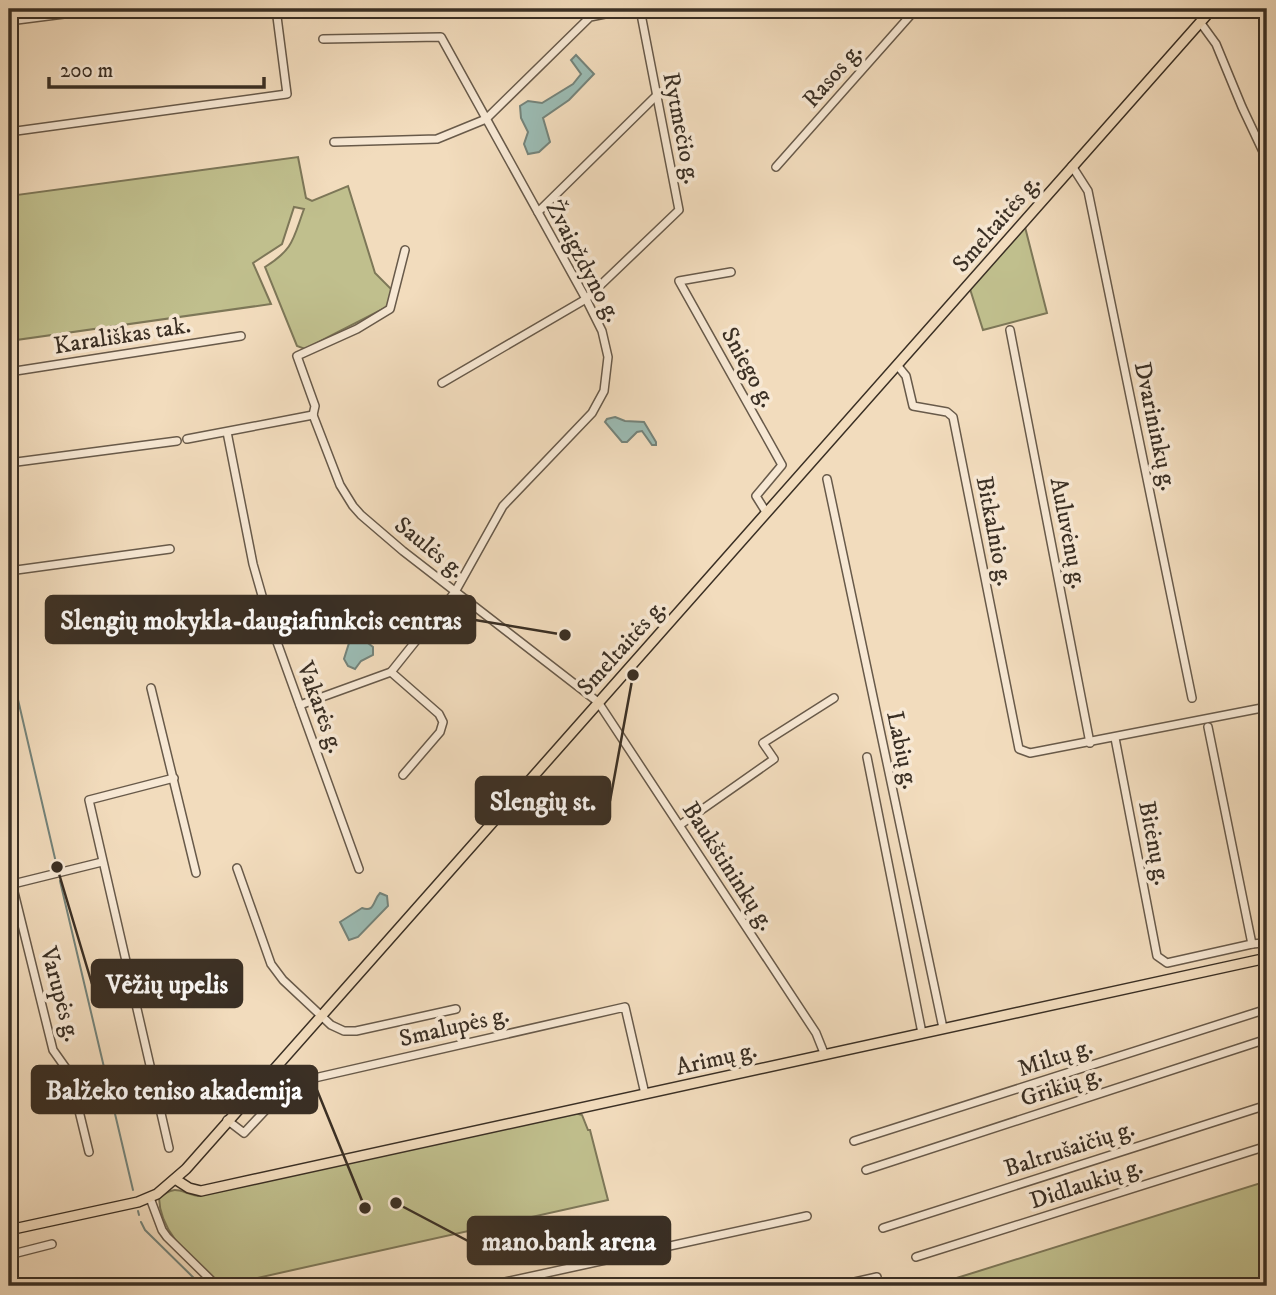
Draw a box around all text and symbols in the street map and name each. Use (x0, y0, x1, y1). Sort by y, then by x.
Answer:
street label: Rasos g. (796, 37, 869, 114)
scale bar (49, 46, 264, 90)
text: 200 m (60, 58, 113, 84)
street label: Rytmečio g. (655, 70, 707, 187)
street label: Smeltaitės g. (946, 169, 1047, 279)
street label: Žvaigždyno g. (538, 195, 629, 328)
street label: Karališkas tak. (52, 310, 193, 362)
street label: Sniego g. (714, 322, 782, 413)
street label: Dvarininkų g. (1127, 359, 1183, 493)
street label: Bitkalnio g. (969, 474, 1019, 589)
street label: Auluvėnų g. (1043, 475, 1093, 591)
street label: Saulės g. (388, 510, 471, 585)
street label: Smeltaitės g. (571, 593, 673, 702)
callout: Slengių mokykla-daugiafunkcis centras (46, 596, 475, 643)
text: Slengių mokykla-daugiafunkcis centras (60, 605, 462, 638)
street label: Vakarės g. (289, 656, 350, 757)
street label: Labių g. (879, 708, 925, 792)
callout: Slengių st. (476, 777, 610, 824)
text: Slengių st. (490, 786, 596, 819)
street label: Baukštininkų g. (675, 796, 781, 937)
street label: Bitėnų g. (1131, 798, 1177, 888)
street label: Varupės g. (33, 943, 87, 1045)
callout: Vėžių upelis (92, 960, 242, 1007)
text: Vėžių upelis (105, 969, 228, 1002)
street label: Smalupės g. (396, 1000, 512, 1054)
street label: Miltų g. (1014, 1032, 1097, 1084)
street label: Arimų g. (673, 1035, 760, 1083)
street label: Grikių g. (1017, 1060, 1106, 1114)
callout: Balžeko teniso akademija (32, 1066, 317, 1113)
text: Balžeko teniso akademija (46, 1075, 303, 1108)
street label: Baltrušaičių g. (1000, 1114, 1138, 1184)
street label: Didlaukių g. (1026, 1152, 1147, 1216)
callout: mano.bank arena (468, 1217, 670, 1264)
text: mano.bank arena (482, 1226, 657, 1259)

